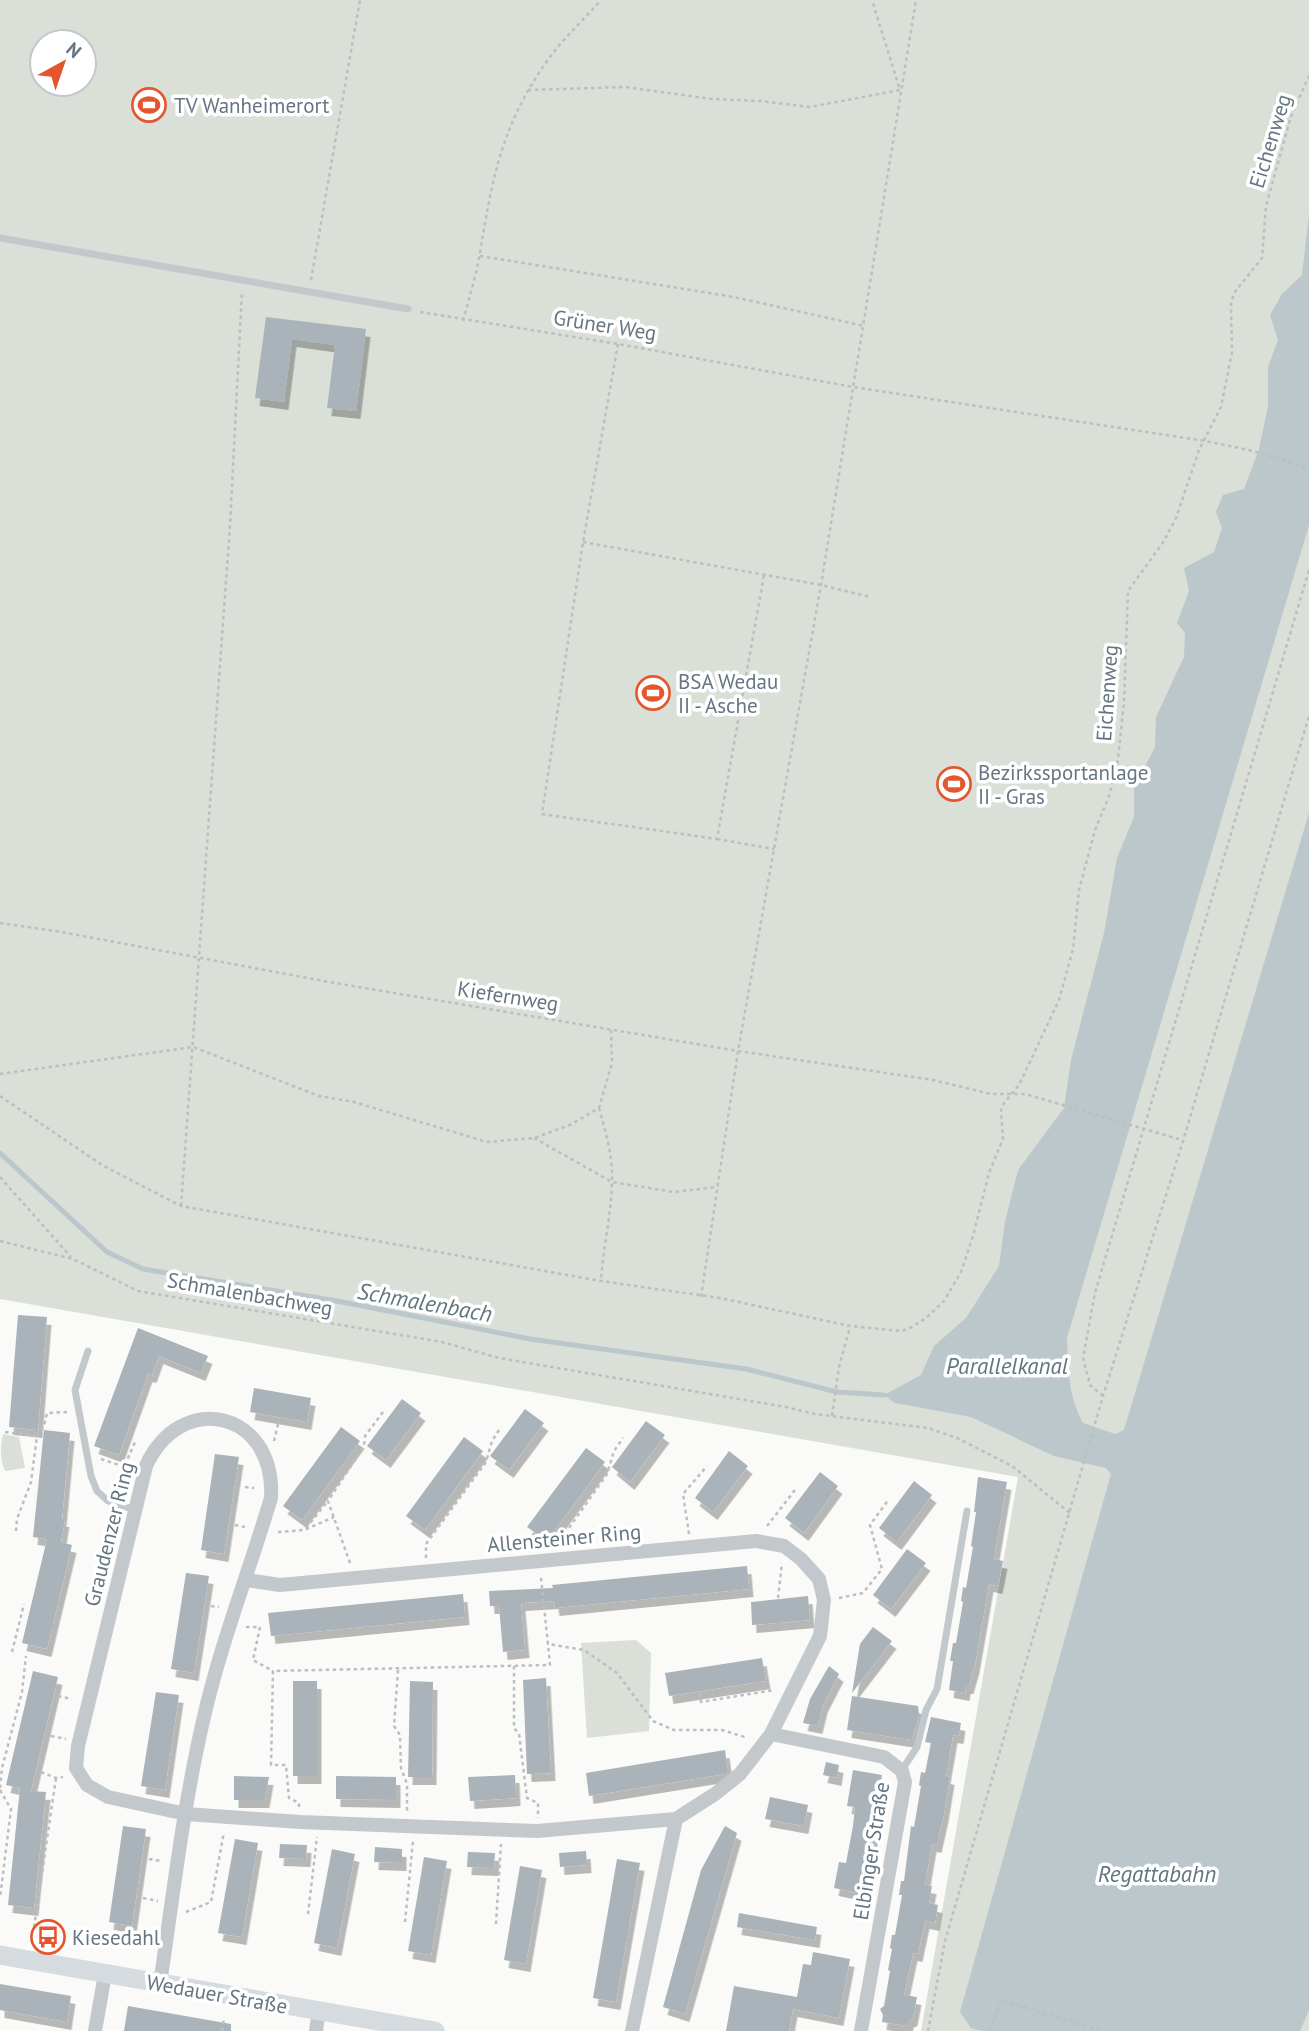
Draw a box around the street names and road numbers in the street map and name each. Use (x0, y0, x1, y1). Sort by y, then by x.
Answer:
street label: Eichenweg (1243, 91, 1297, 191)
street label: Grüner Weg (552, 304, 658, 346)
street label: Eichenweg (1090, 644, 1124, 742)
street label: Kiefernweg (456, 975, 560, 1017)
street label: Schmalenbachweg (165, 1266, 335, 1322)
street label: Graudenzer Ring (78, 1459, 140, 1609)
street label: Allensteiner Ring (486, 1518, 642, 1558)
street label: Elbinger Straße (847, 1780, 895, 1922)
street label: Wedauer Straße (144, 1968, 290, 2020)

